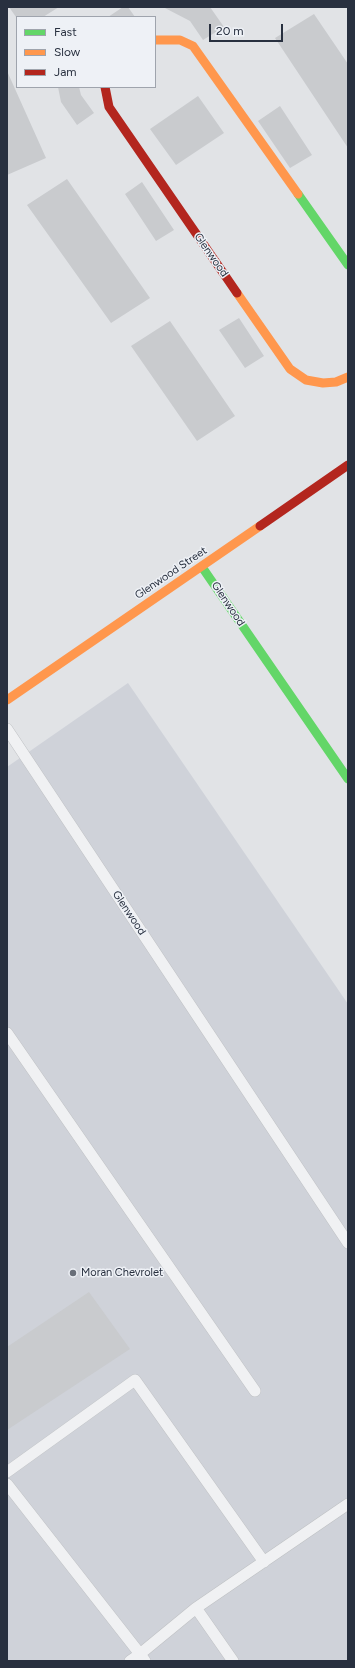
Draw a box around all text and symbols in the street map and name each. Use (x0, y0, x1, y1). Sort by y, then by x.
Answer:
legend (16, 16, 156, 88)
scale bar (211, 16, 285, 42)
text: 20 m (216, 24, 244, 38)
text: Fast (54, 25, 77, 39)
text: Slow (54, 45, 80, 59)
text: Jam (54, 65, 77, 79)
street label: Glenwood (191, 231, 231, 279)
street label: Glenwood Street (132, 544, 210, 602)
street label: Glenwood (208, 579, 248, 629)
street label: Glenwood (109, 888, 149, 938)
place label: Moran Chevrolet (81, 1266, 163, 1280)
marker: Moran Chevrolet (68, 1268, 78, 1278)

